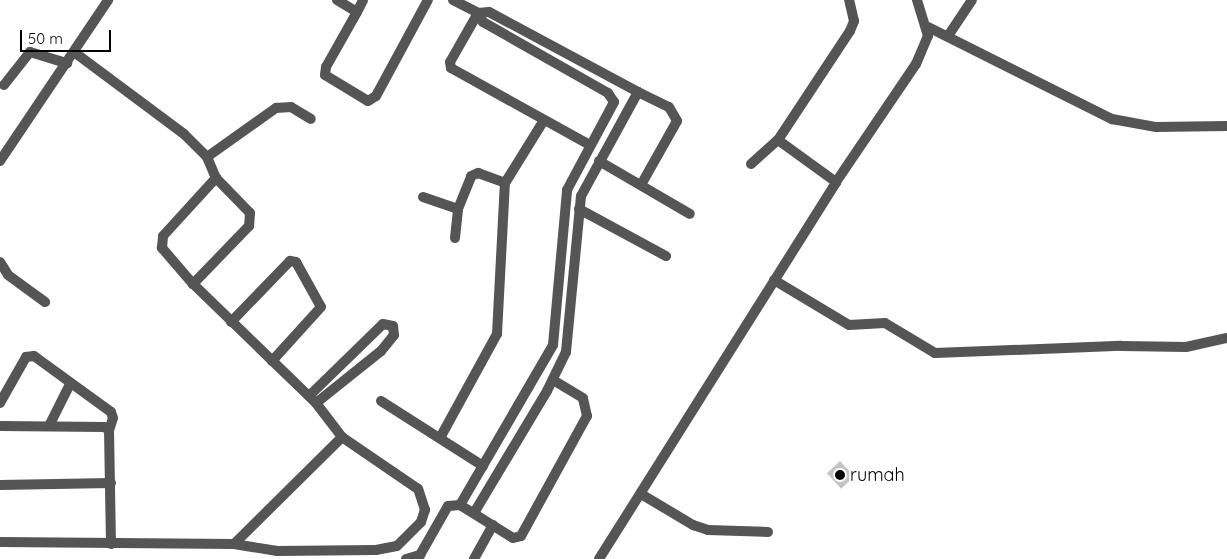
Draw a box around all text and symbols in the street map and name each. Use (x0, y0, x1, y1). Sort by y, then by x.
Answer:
scale bar (22, 20, 114, 52)
text: 50 m (28, 29, 63, 48)
place label: rumah (850, 464, 905, 486)
marker: rumah (834, 469, 846, 481)

